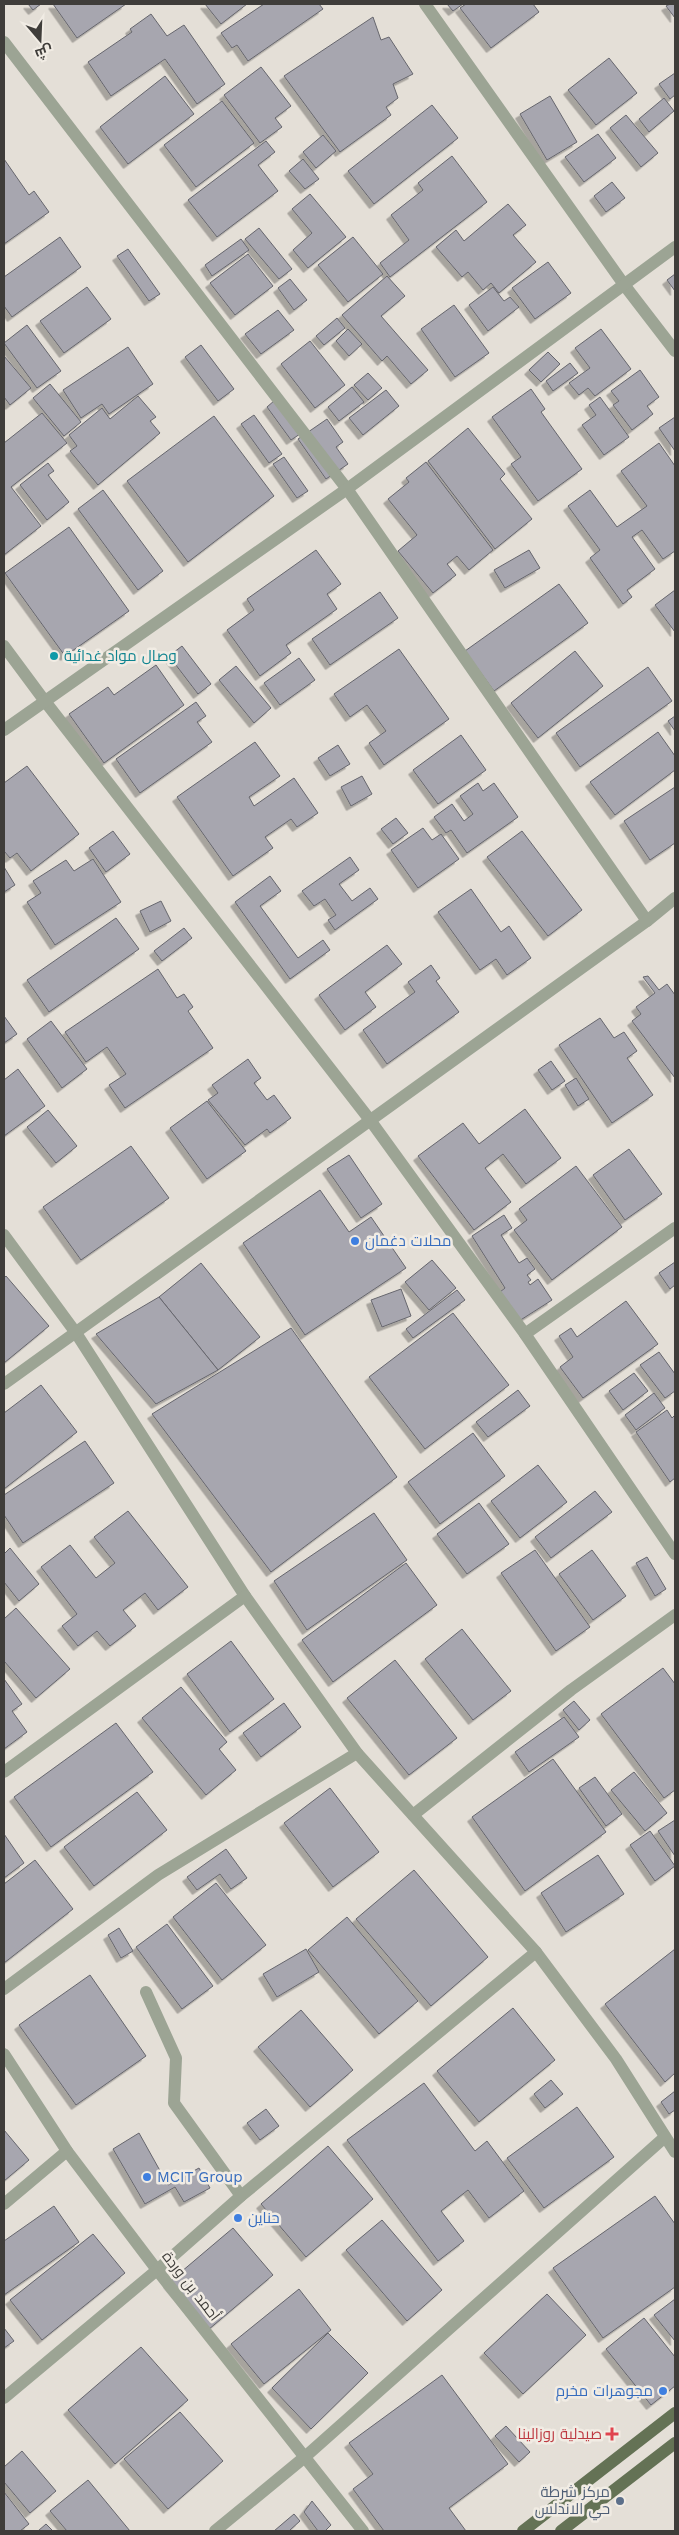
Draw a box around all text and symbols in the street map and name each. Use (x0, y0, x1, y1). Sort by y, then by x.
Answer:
north arrow (15, 15, 65, 65)
text: ش (33, 41, 55, 63)
place label: وصال مواد غدائية (64, 647, 177, 665)
marker: وصال مواد غدائية (48, 650, 60, 662)
place label: محلات دغمان (365, 1232, 451, 1251)
marker: محلات دغمان (349, 1235, 361, 1247)
place label: MCIT Group (157, 2168, 243, 2186)
marker: MCIT Group (141, 2171, 153, 2183)
place label: حناين (248, 2209, 280, 2228)
marker: حناين (232, 2212, 244, 2224)
street label: أحمد بن وردة (157, 2247, 225, 2325)
place label: مجوهرات مخرم (556, 2382, 653, 2401)
marker: مجوهرات مخرم (657, 2385, 669, 2397)
place label: صيدلية روزالينا (517, 2425, 602, 2443)
marker: صيدلية روزالينا (606, 2428, 618, 2440)
place label: مركز شرطة حي الاندلس (535, 2483, 610, 2521)
marker: مركز شرطة حي الاندلس (614, 2495, 626, 2507)

